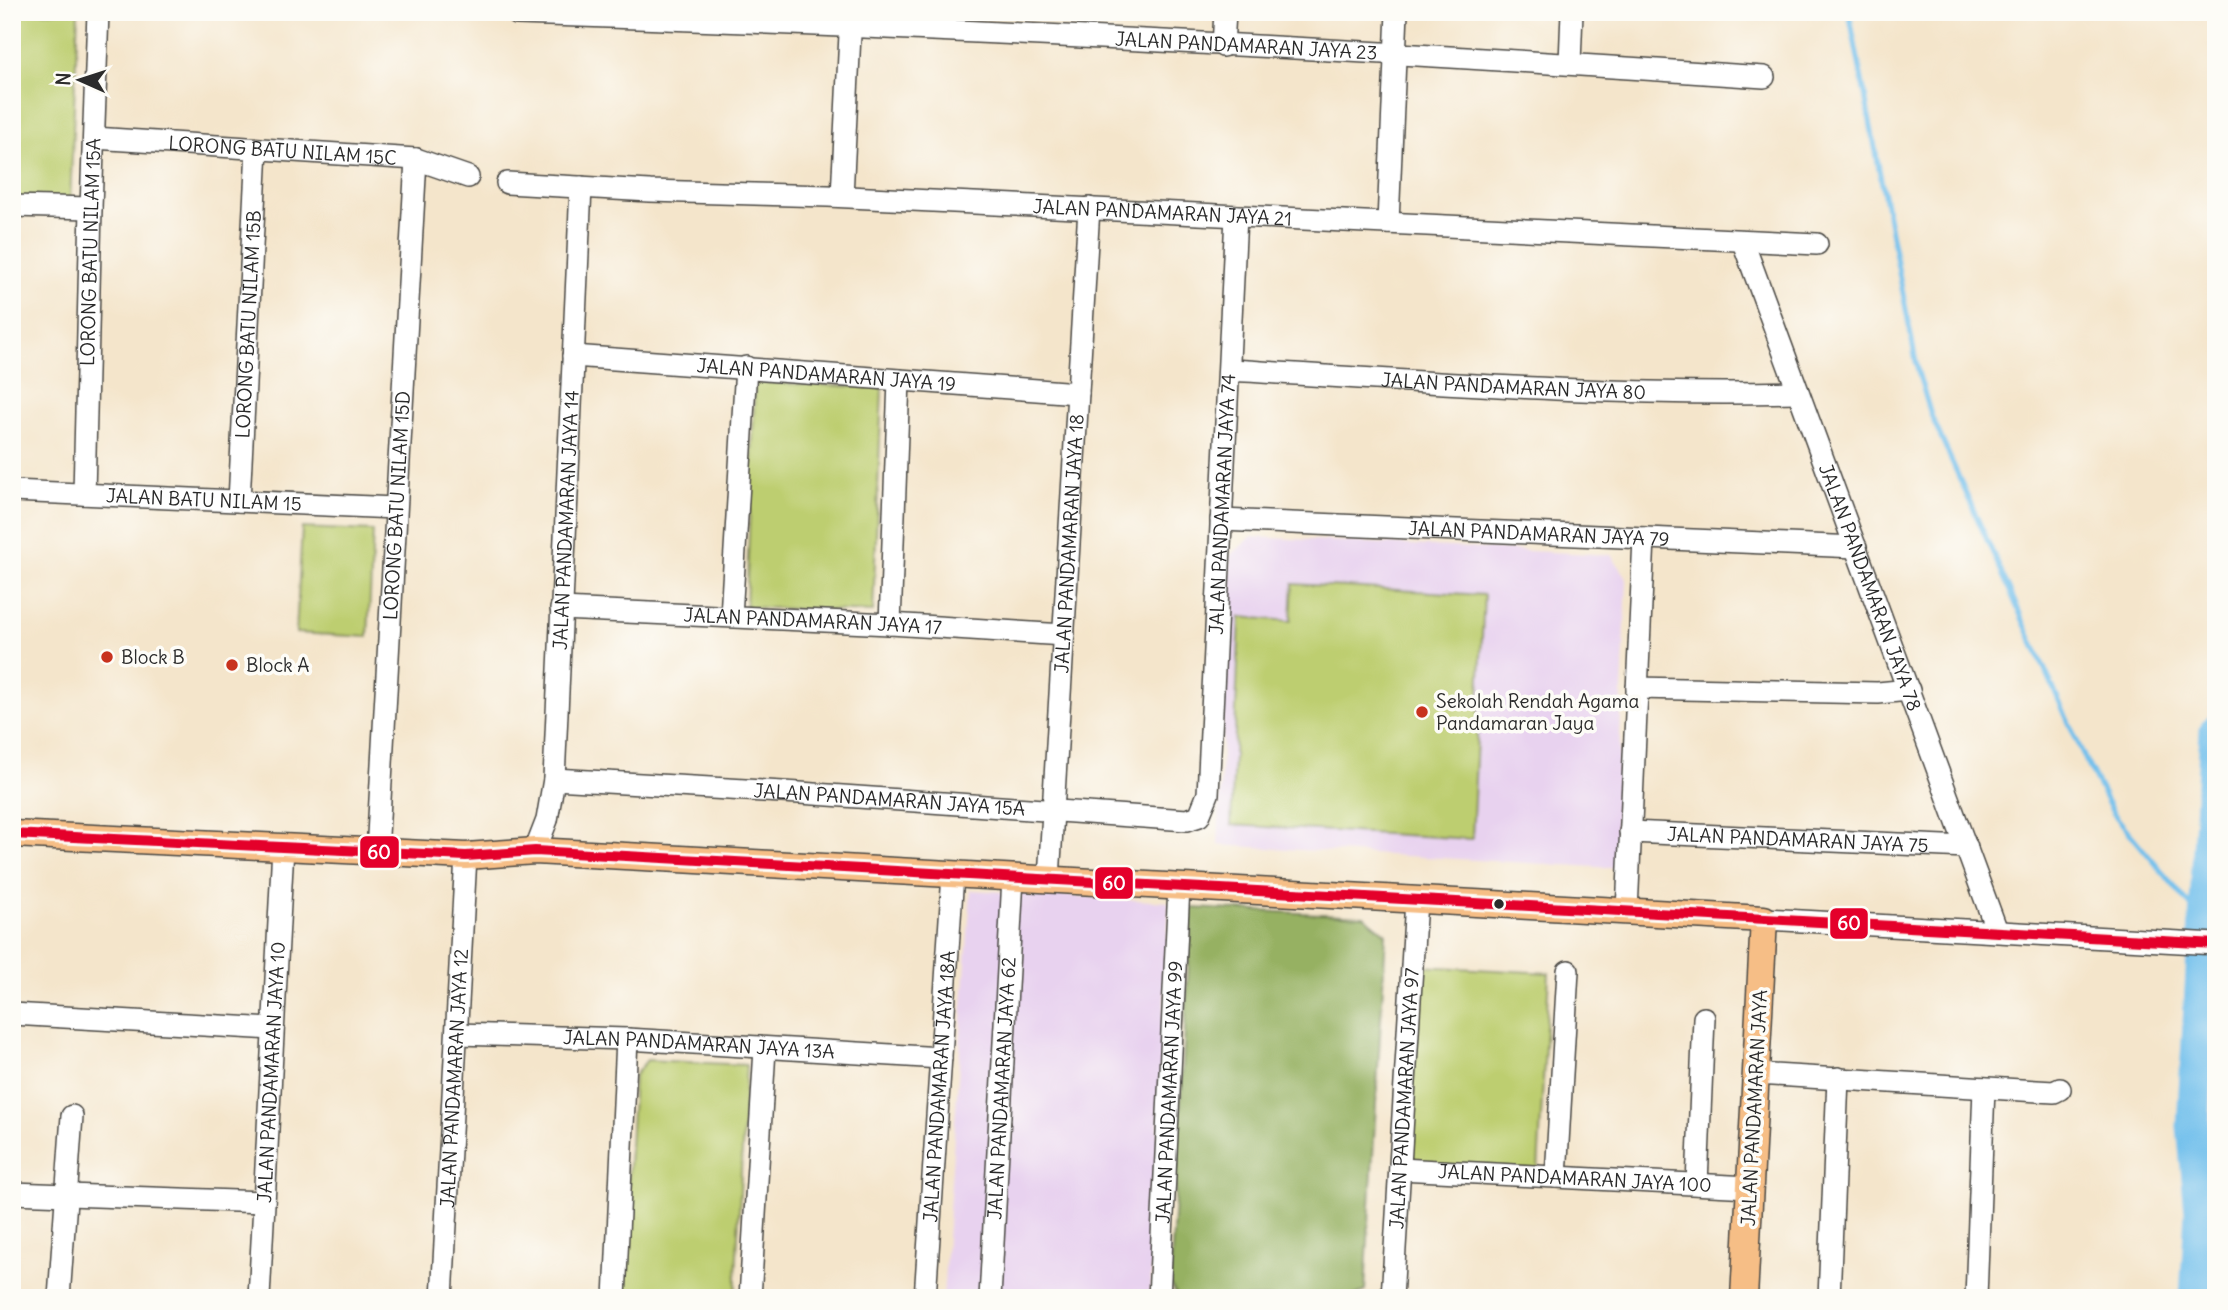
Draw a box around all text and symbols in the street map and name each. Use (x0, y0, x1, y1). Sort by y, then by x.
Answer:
street label: JALAN PANDAMARAN JAYA 23 (1115, 27, 1378, 65)
north arrow (46, 46, 116, 116)
text: N (51, 72, 75, 86)
street label: LORONG BATU NILAM 15C (168, 131, 397, 170)
street label: LORONG BATU NILAM 15A (75, 138, 105, 366)
street label: JALAN PANDAMARAN JAYA 21 (1032, 194, 1292, 231)
street label: LORONG BATU NILAM 15B (230, 209, 266, 439)
street label: JALAN PANDAMARAN JAYA 19 (696, 353, 957, 396)
street label: JALAN PANDAMARAN JAYA 80 (1380, 367, 1646, 404)
street label: JALAN PANDAMARAN JAYA 74 (1204, 373, 1240, 635)
street label: LORONG BATU NILAM 15D (378, 390, 415, 621)
street label: JALAN PANDAMARAN JAYA 14 (548, 390, 584, 651)
street label: JALAN PANDAMARAN JAYA 18 (1049, 413, 1089, 674)
street label: JALAN PANDAMARAN JAYA 78 (1814, 460, 1927, 714)
street label: JALAN BATU NILAM 15 (105, 483, 302, 516)
street label: JALAN PANDAMARAN JAYA 79 (1407, 516, 1670, 551)
street label: JALAN PANDAMARAN JAYA 17 (683, 603, 942, 639)
place label: Block B (121, 645, 185, 669)
marker: Block B (99, 649, 115, 665)
place label: Block A (246, 653, 309, 677)
marker: Block A (224, 657, 240, 673)
place label: Sekolah Rendah Agama Pandamaran Jaya (1436, 689, 1639, 735)
marker: Sekolah Rendah Agama Pandamaran Jaya (1414, 704, 1430, 720)
street label: JALAN PANDAMARAN JAYA 15A (753, 778, 1026, 821)
street label: JALAN PANDAMARAN JAYA 75 (1667, 822, 1929, 857)
line badge: 60 (359, 835, 400, 869)
text: 60 (367, 840, 391, 864)
line badge: 60 (1094, 866, 1134, 900)
text: 60 (1102, 871, 1126, 895)
unlabelled marker (1492, 897, 1506, 911)
line badge: 60 (1829, 907, 1869, 940)
text: 60 (1837, 911, 1861, 935)
street label: JALAN PANDAMARAN JAYA 10 (252, 941, 290, 1204)
street label: JALAN PANDAMARAN JAYA 12 (435, 948, 473, 1209)
street label: JALAN PANDAMARAN JAYA 18A (918, 950, 960, 1223)
street label: JALAN PANDAMARAN JAYA 62 (982, 956, 1021, 1220)
street label: JALAN PANDAMARAN JAYA 99 (1151, 960, 1187, 1224)
street label: JALAN PANDAMARAN JAYA 97 (1384, 967, 1424, 1230)
street label: JALAN PANDAMARAN JAYA (1736, 989, 1772, 1227)
street label: JALAN PANDAMARAN JAYA 13A (563, 1025, 835, 1064)
street label: JALAN PANDAMARAN JAYA 100 (1437, 1159, 1712, 1197)

